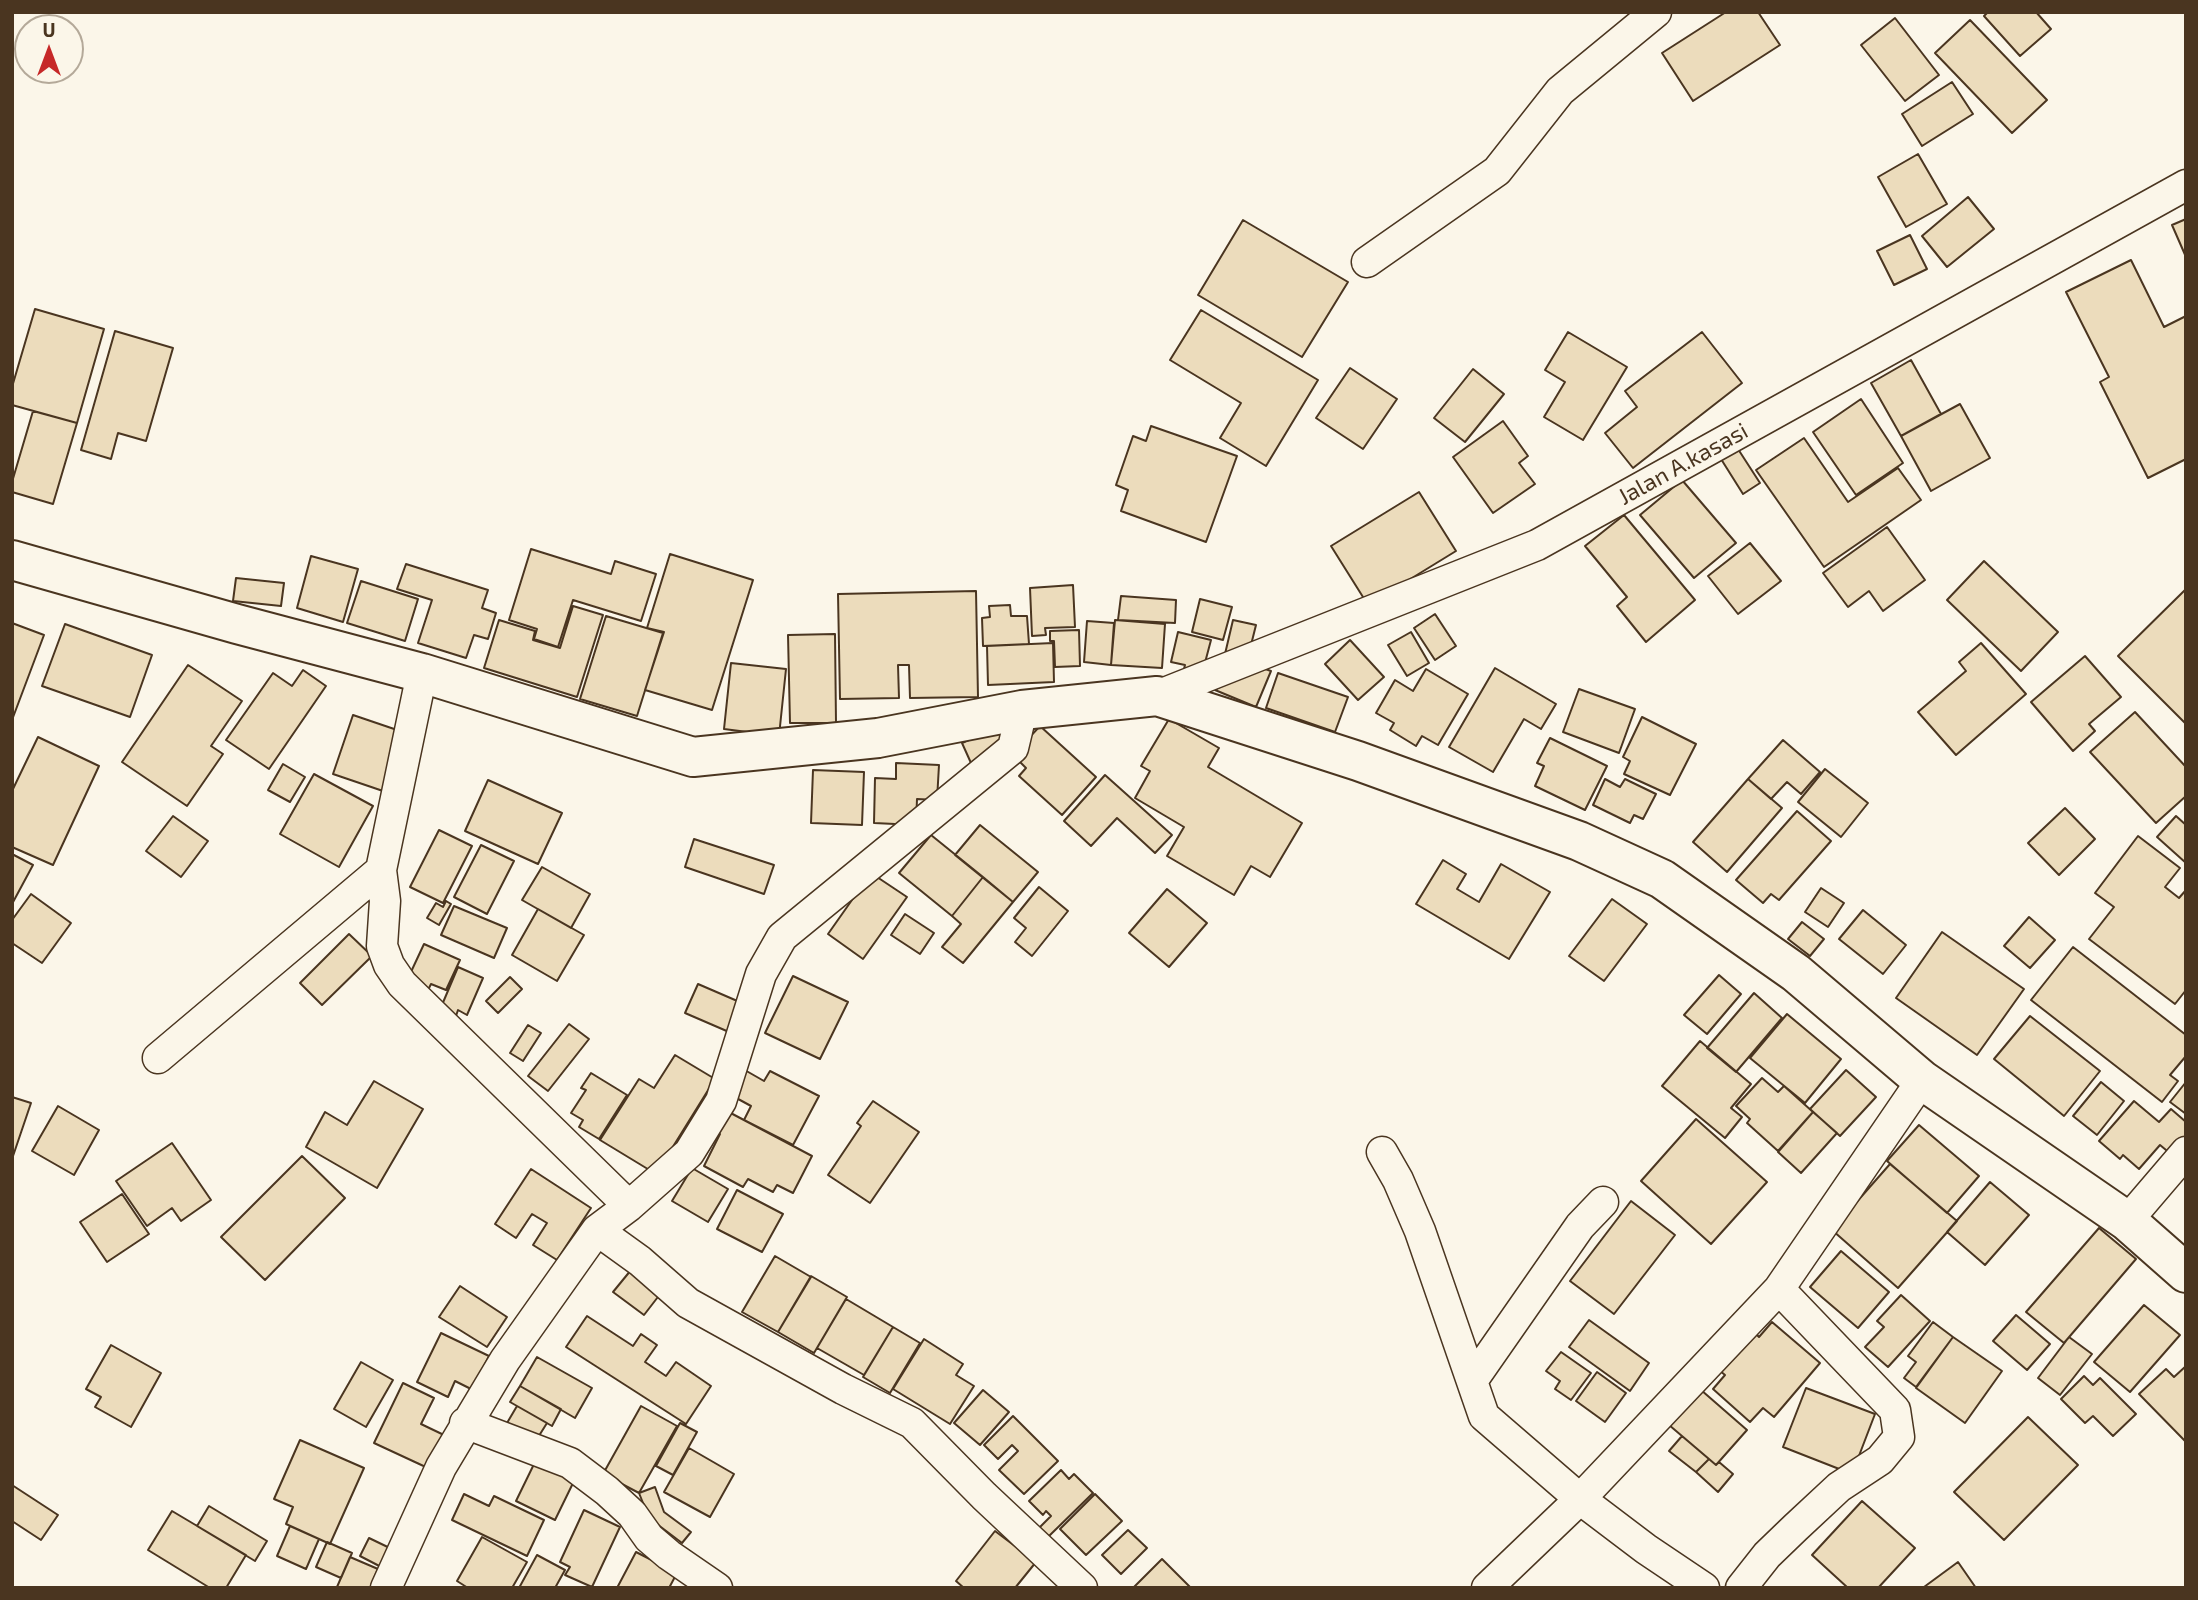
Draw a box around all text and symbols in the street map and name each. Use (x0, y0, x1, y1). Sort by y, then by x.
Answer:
north arrow (14, 14, 84, 84)
text: U (42, 18, 56, 41)
street label: Jalan A.kasasi (1613, 417, 1753, 511)

